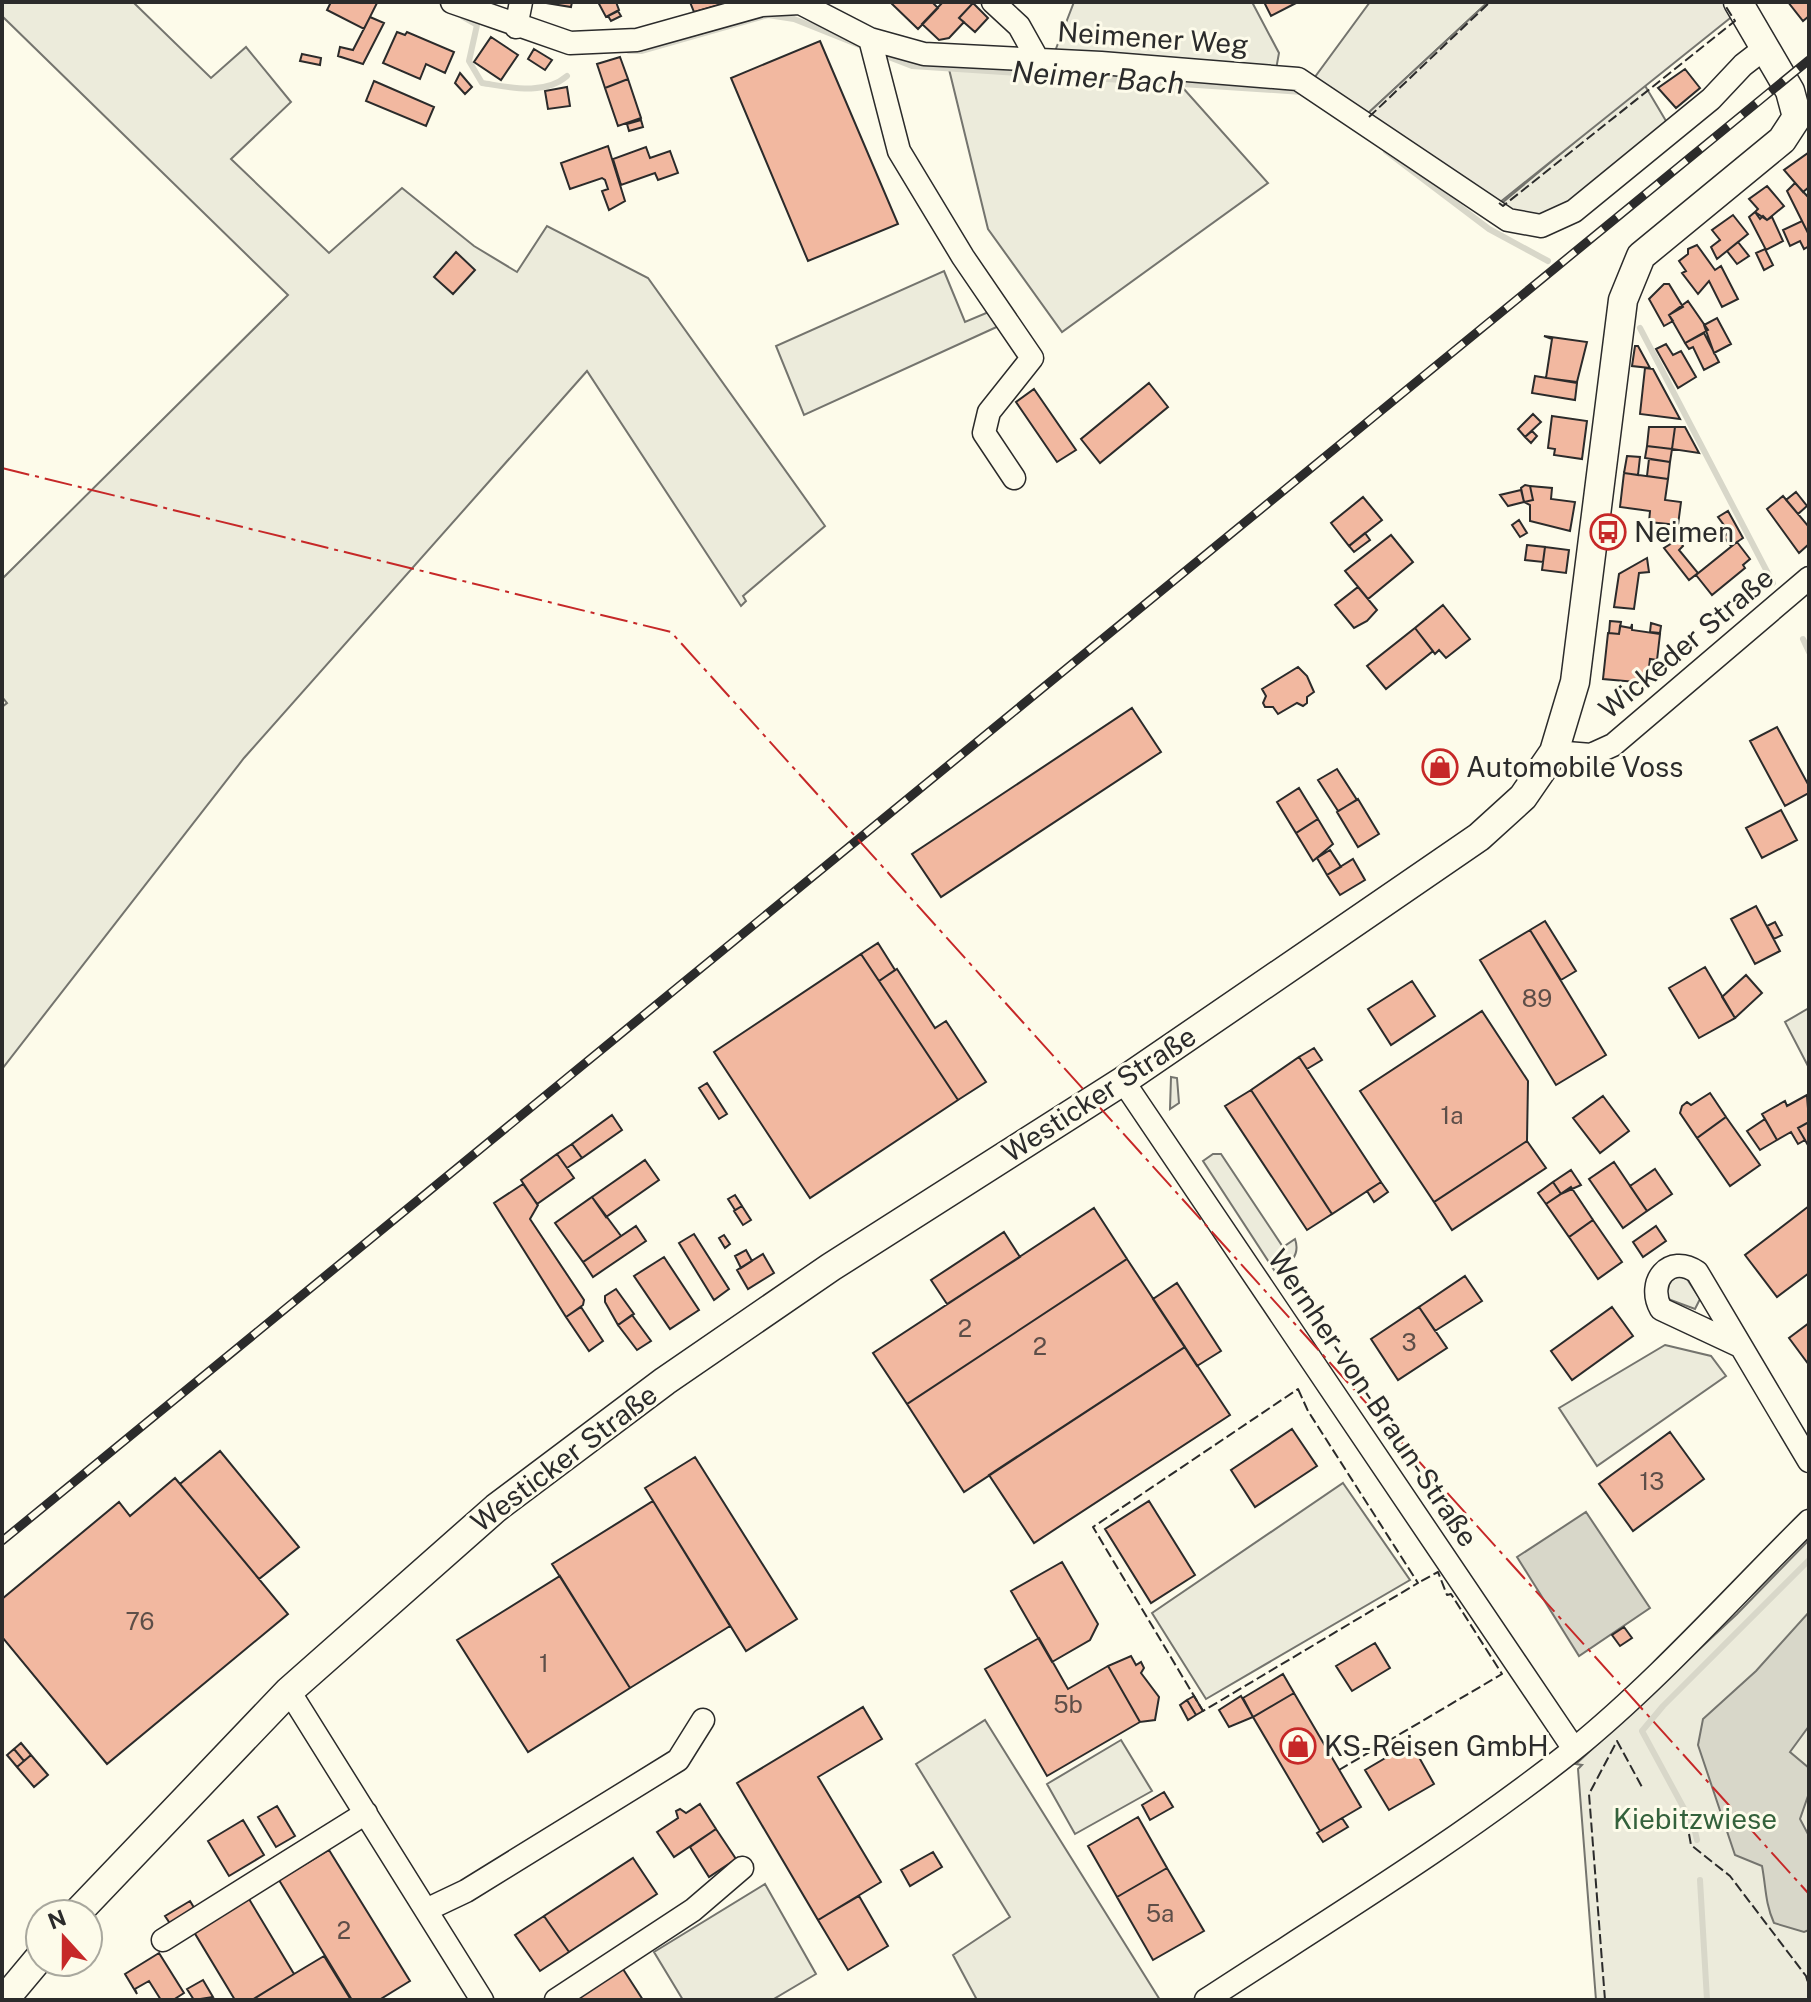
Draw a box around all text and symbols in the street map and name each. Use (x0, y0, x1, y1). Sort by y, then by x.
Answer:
street label: Neimener Weg (1056, 14, 1250, 61)
water label: Neimer Bach (1010, 53, 1186, 101)
bus stop icon: Neimen (1589, 513, 1627, 551)
place label: Neimen (1634, 515, 1734, 548)
street label: Wickeder Straße (1592, 560, 1780, 725)
shop icon: Automobile Voss (1421, 748, 1459, 786)
place label: Automobile Voss (1466, 750, 1683, 783)
house number: 89 (1522, 984, 1552, 1012)
street label: Westicker Straße (996, 1019, 1202, 1168)
house number: 1a (1440, 1101, 1464, 1129)
street label: Wernher-von-Braun-Straße (1262, 1243, 1485, 1552)
house number: 2 (958, 1314, 972, 1342)
house number: 3 (1401, 1328, 1417, 1356)
house number: 2 (1033, 1332, 1047, 1360)
street label: Westicker Straße (464, 1377, 663, 1538)
house number: 13 (1640, 1467, 1664, 1495)
house number: 76 (126, 1607, 154, 1635)
house number: 1 (539, 1649, 549, 1677)
house number: 5b (1053, 1690, 1083, 1718)
shop icon: KS-Reisen GmbH (1279, 1727, 1317, 1765)
place label: KS-Reisen GmbH (1324, 1729, 1549, 1762)
park label: Kiebitzwiese (1613, 1802, 1777, 1835)
north arrow (24, 1898, 104, 1978)
house number: 5a (1146, 1899, 1174, 1927)
text: N (44, 1904, 70, 1935)
house number: 2 (337, 1916, 351, 1944)

